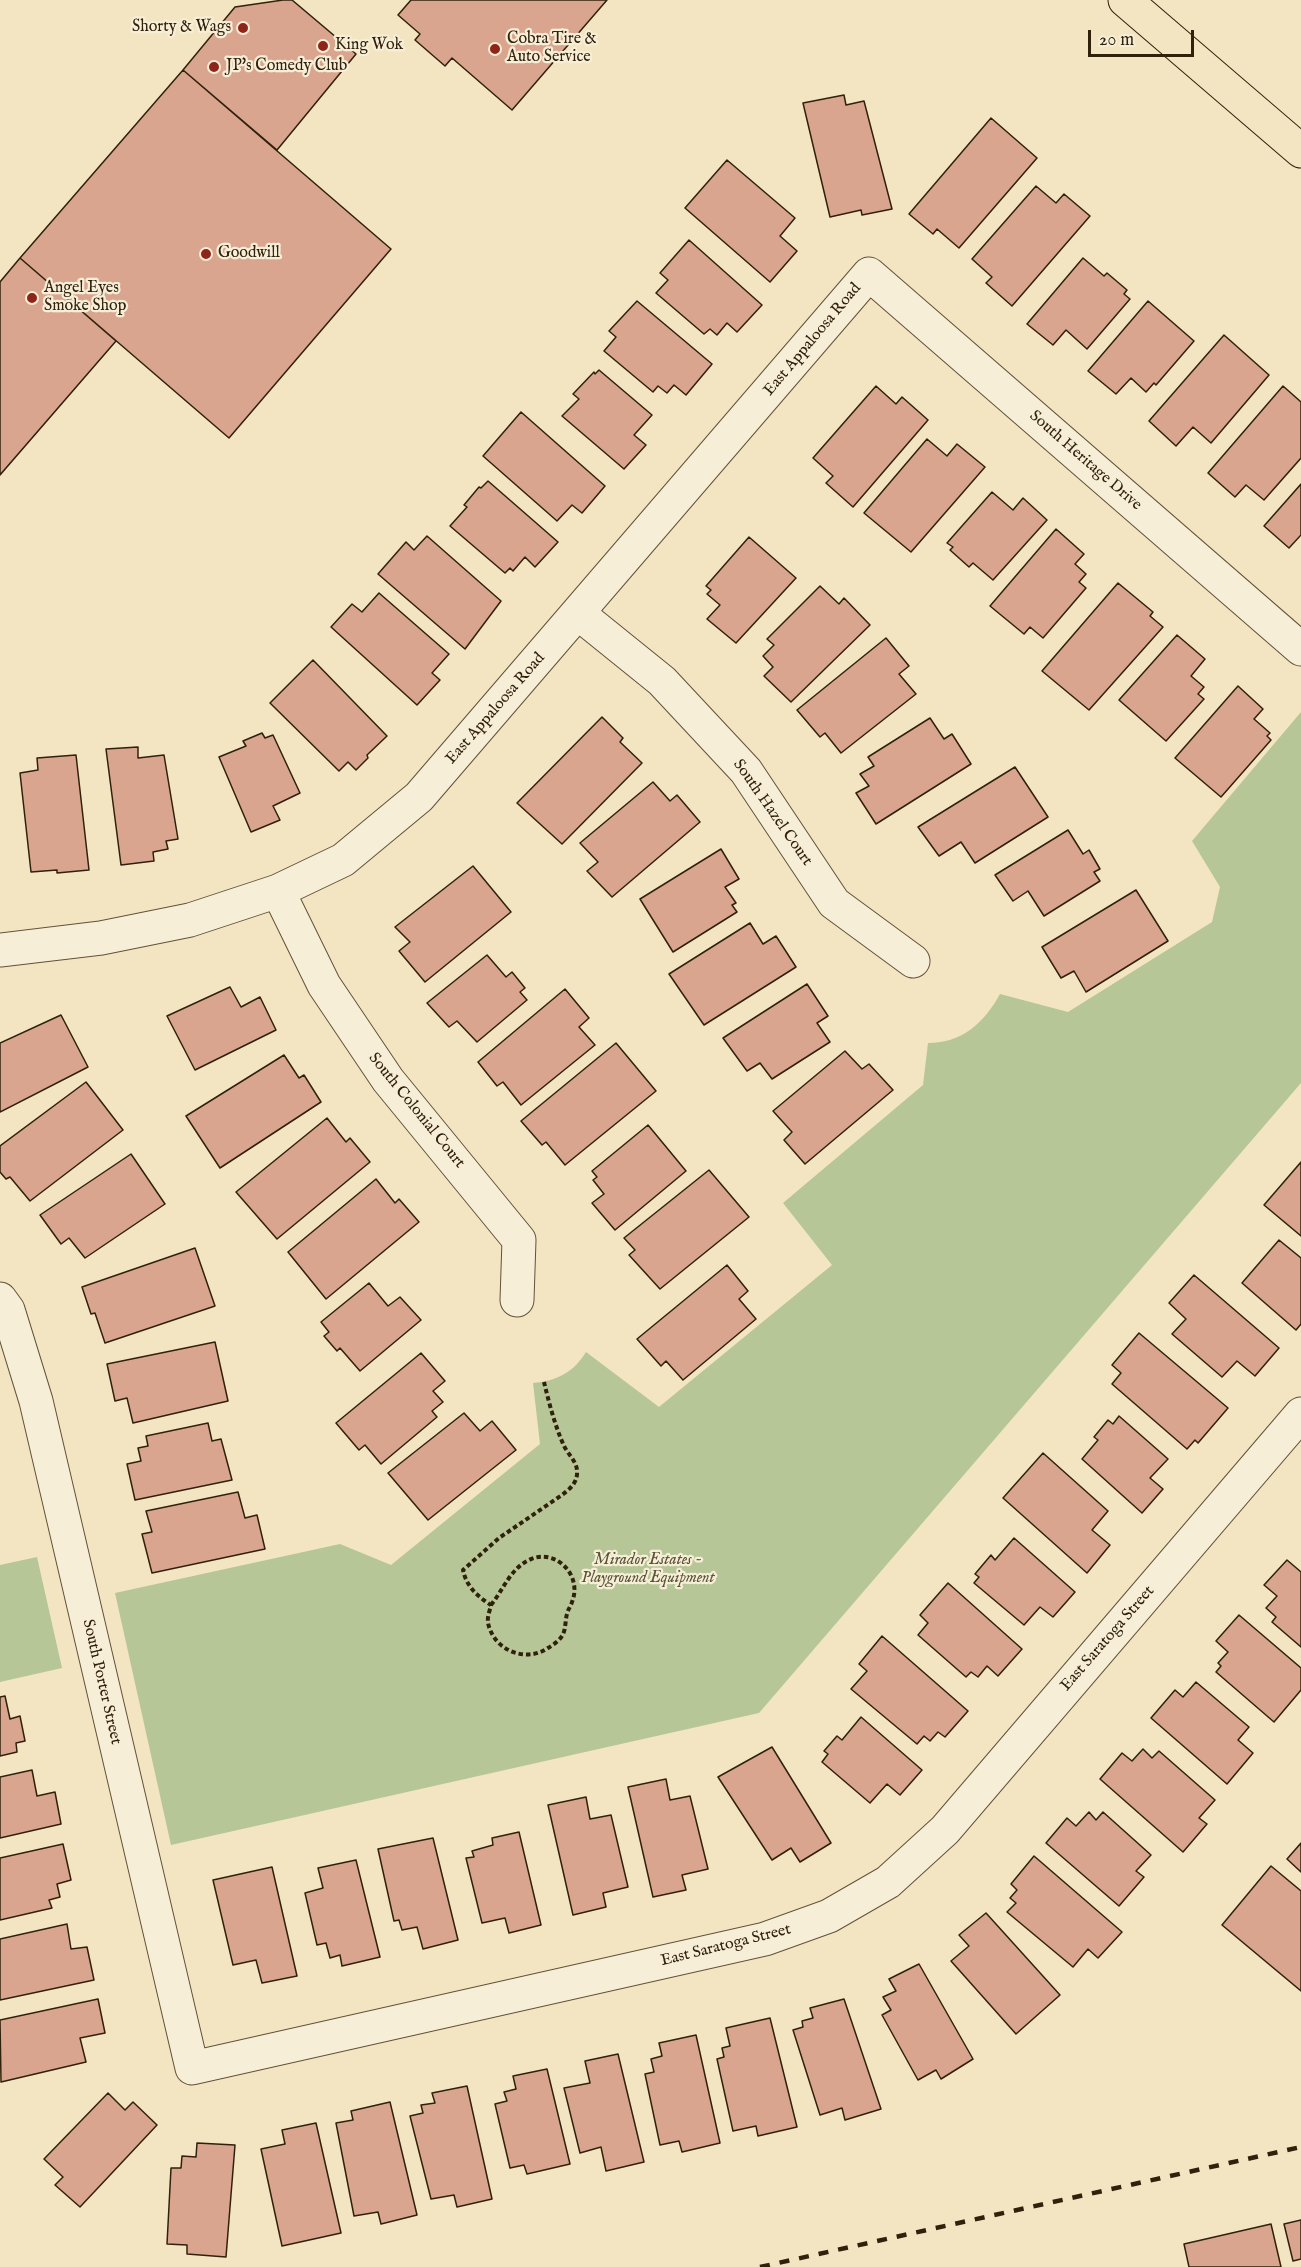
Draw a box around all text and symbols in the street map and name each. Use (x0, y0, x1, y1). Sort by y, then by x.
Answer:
place label: Shorty & Wags (132, 18, 231, 38)
scale bar (1091, 18, 1198, 56)
marker: Shorty & Wags (236, 21, 250, 35)
text: 20 m (1099, 29, 1134, 52)
place label: Cobra Tire & Auto Service (507, 30, 597, 68)
place label: King Wok (335, 36, 403, 56)
marker: King Wok (316, 39, 330, 53)
marker: Cobra Tire & Auto Service (488, 42, 502, 56)
place label: JP's Comedy Club (226, 57, 347, 77)
marker: JP's Comedy Club (207, 60, 221, 74)
place label: Goodwill (218, 244, 280, 264)
marker: Goodwill (199, 247, 213, 261)
place label: Angel Eyes Smoke Shop (44, 279, 126, 317)
street label: East Appaloosa Road (760, 280, 866, 400)
marker: Angel Eyes Smoke Shop (25, 291, 39, 305)
street label: South Heritage Drive (1025, 407, 1145, 515)
street label: East Appaloosa Road (442, 649, 550, 769)
street label: South Hazel Court (728, 756, 816, 870)
street label: South Colonial Court (364, 1050, 468, 1172)
park label: Mirador Estates - Playground Equipment (581, 1551, 715, 1589)
street label: East Saratoga Street (1057, 1582, 1159, 1696)
street label: South Porter Street (77, 1618, 125, 1746)
street label: East Saratoga Street (659, 1921, 793, 1971)

